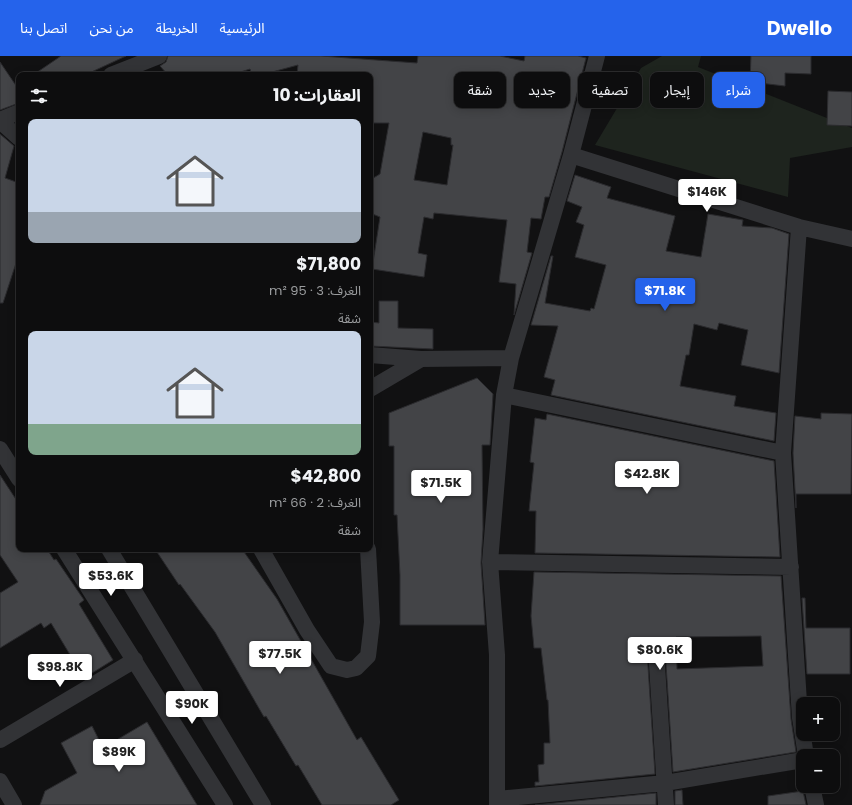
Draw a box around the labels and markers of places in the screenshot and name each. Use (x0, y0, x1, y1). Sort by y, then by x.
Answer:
pin: $146K (679, 179, 735, 213)
pin: $71.8K (632, 278, 698, 312)
pin: $42.8K (614, 461, 680, 495)
pin: $71.5K (408, 470, 474, 504)
pin: $53.6K (78, 563, 144, 597)
pin: $80.6K (627, 637, 693, 671)
pin: $77.5K (247, 641, 313, 675)
pin: $98.8K (27, 654, 93, 688)
pin: $90K (168, 691, 216, 725)
pin: $89K (95, 739, 143, 773)

